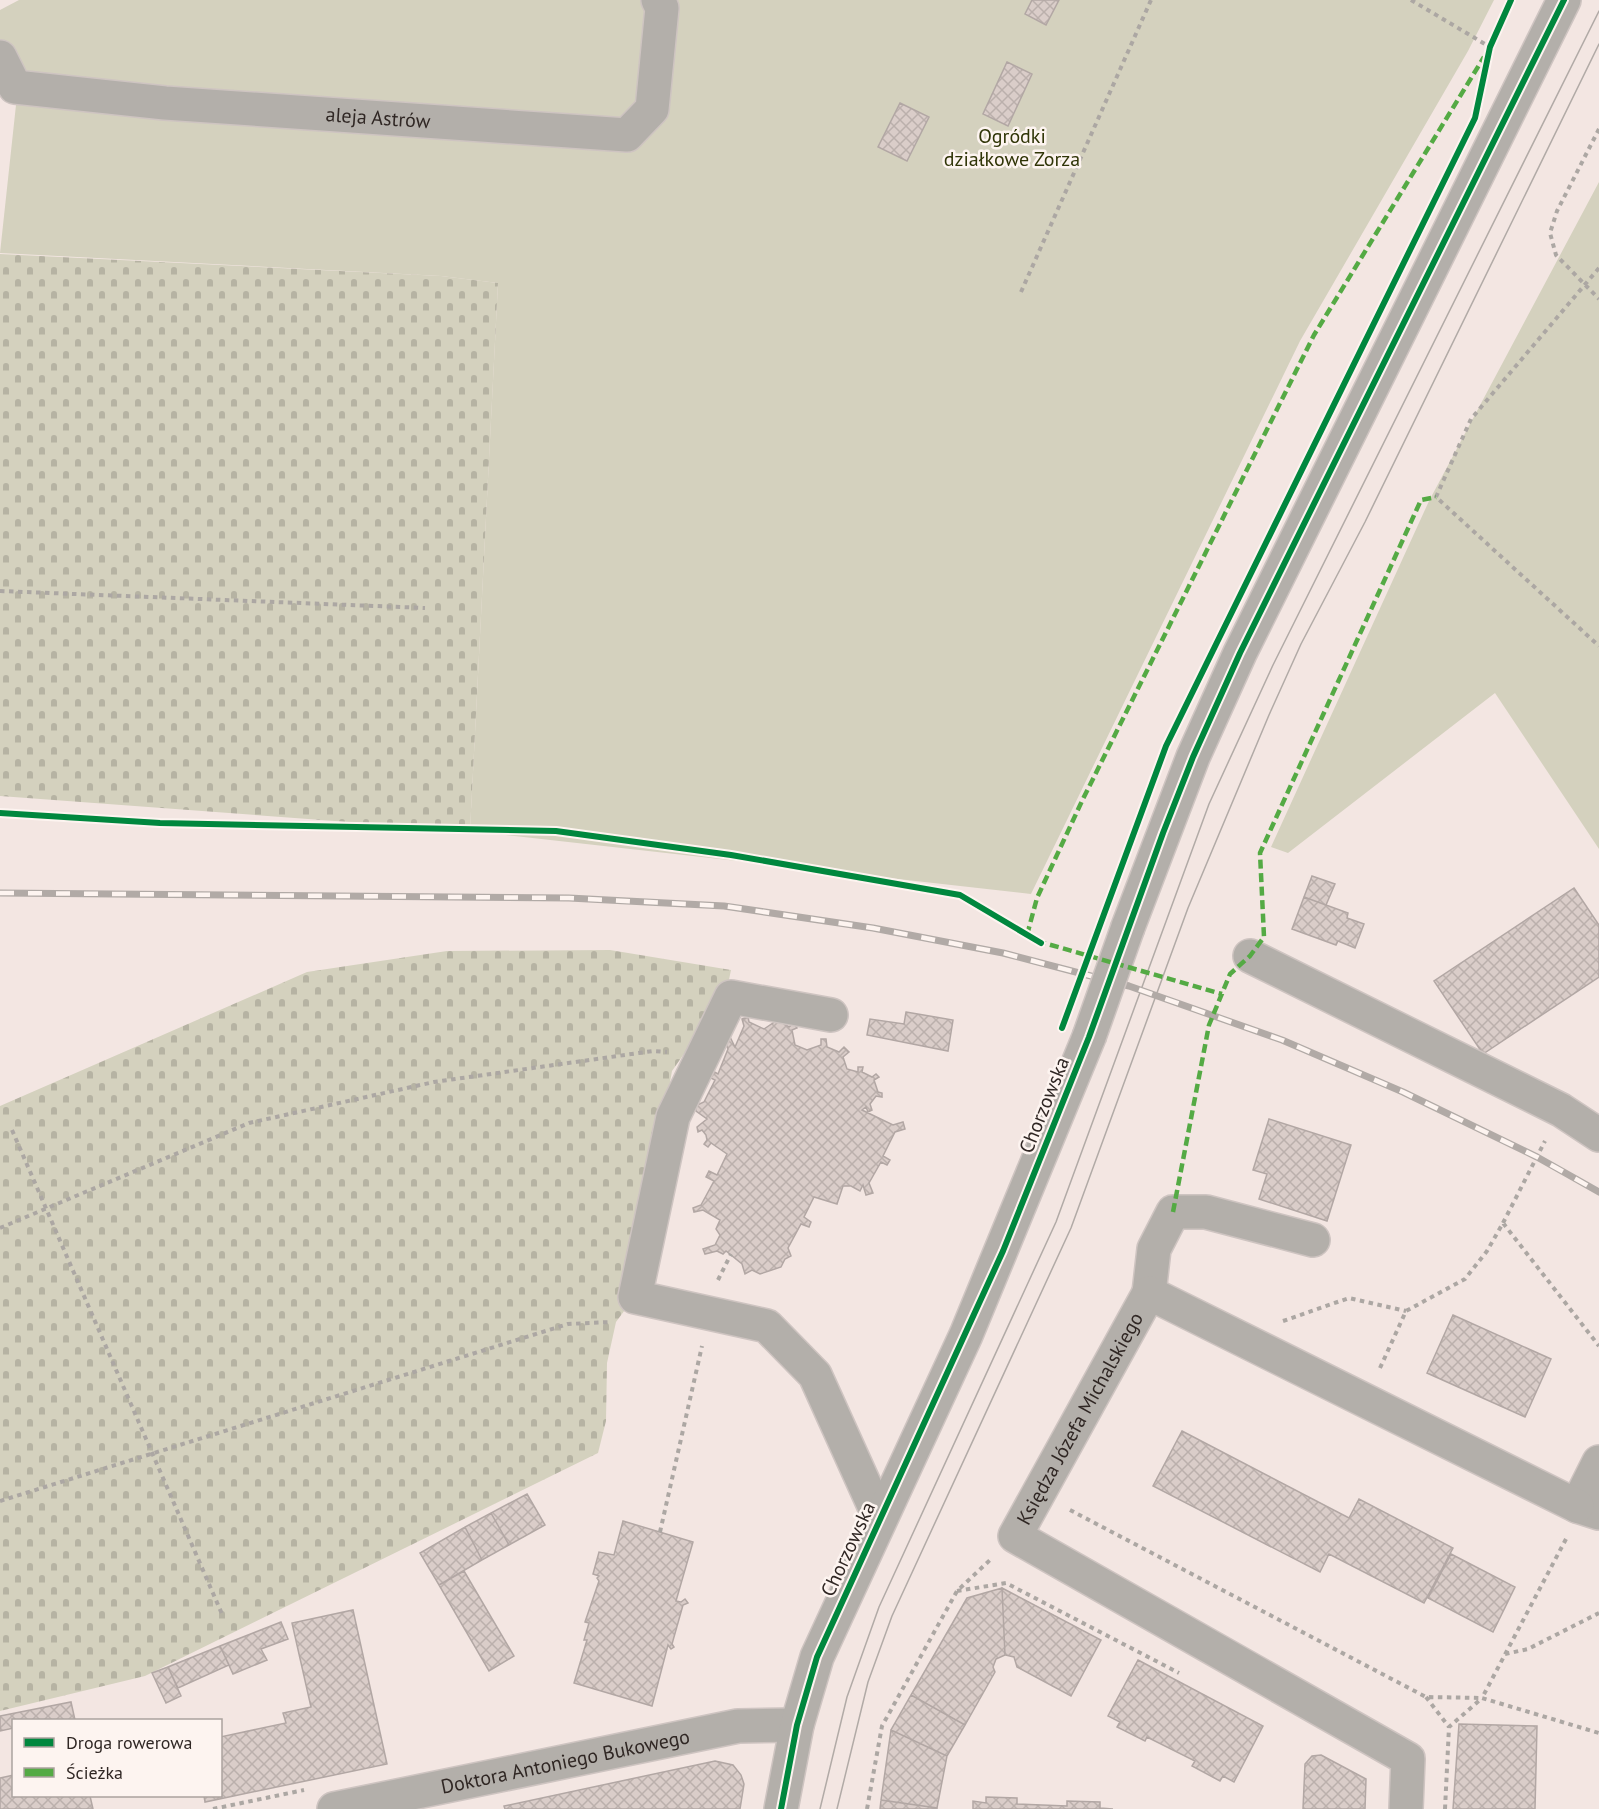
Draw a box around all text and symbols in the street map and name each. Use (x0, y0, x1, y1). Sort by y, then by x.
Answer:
street label: aleja Astrów (325, 101, 432, 134)
park label: Ogródki działkowe Zorza (944, 123, 1080, 172)
street label: Chorzowska (1013, 1053, 1075, 1157)
street label: Księdza Józefa Michalskiego (1011, 1308, 1149, 1530)
street label: Chorzowska (815, 1497, 881, 1601)
legend (12, 1719, 222, 1797)
street label: Doktora Antoniego Bukowego (438, 1723, 692, 1800)
text: Droga rowerowa (66, 1731, 192, 1754)
text: Ścieżka (66, 1761, 123, 1784)

